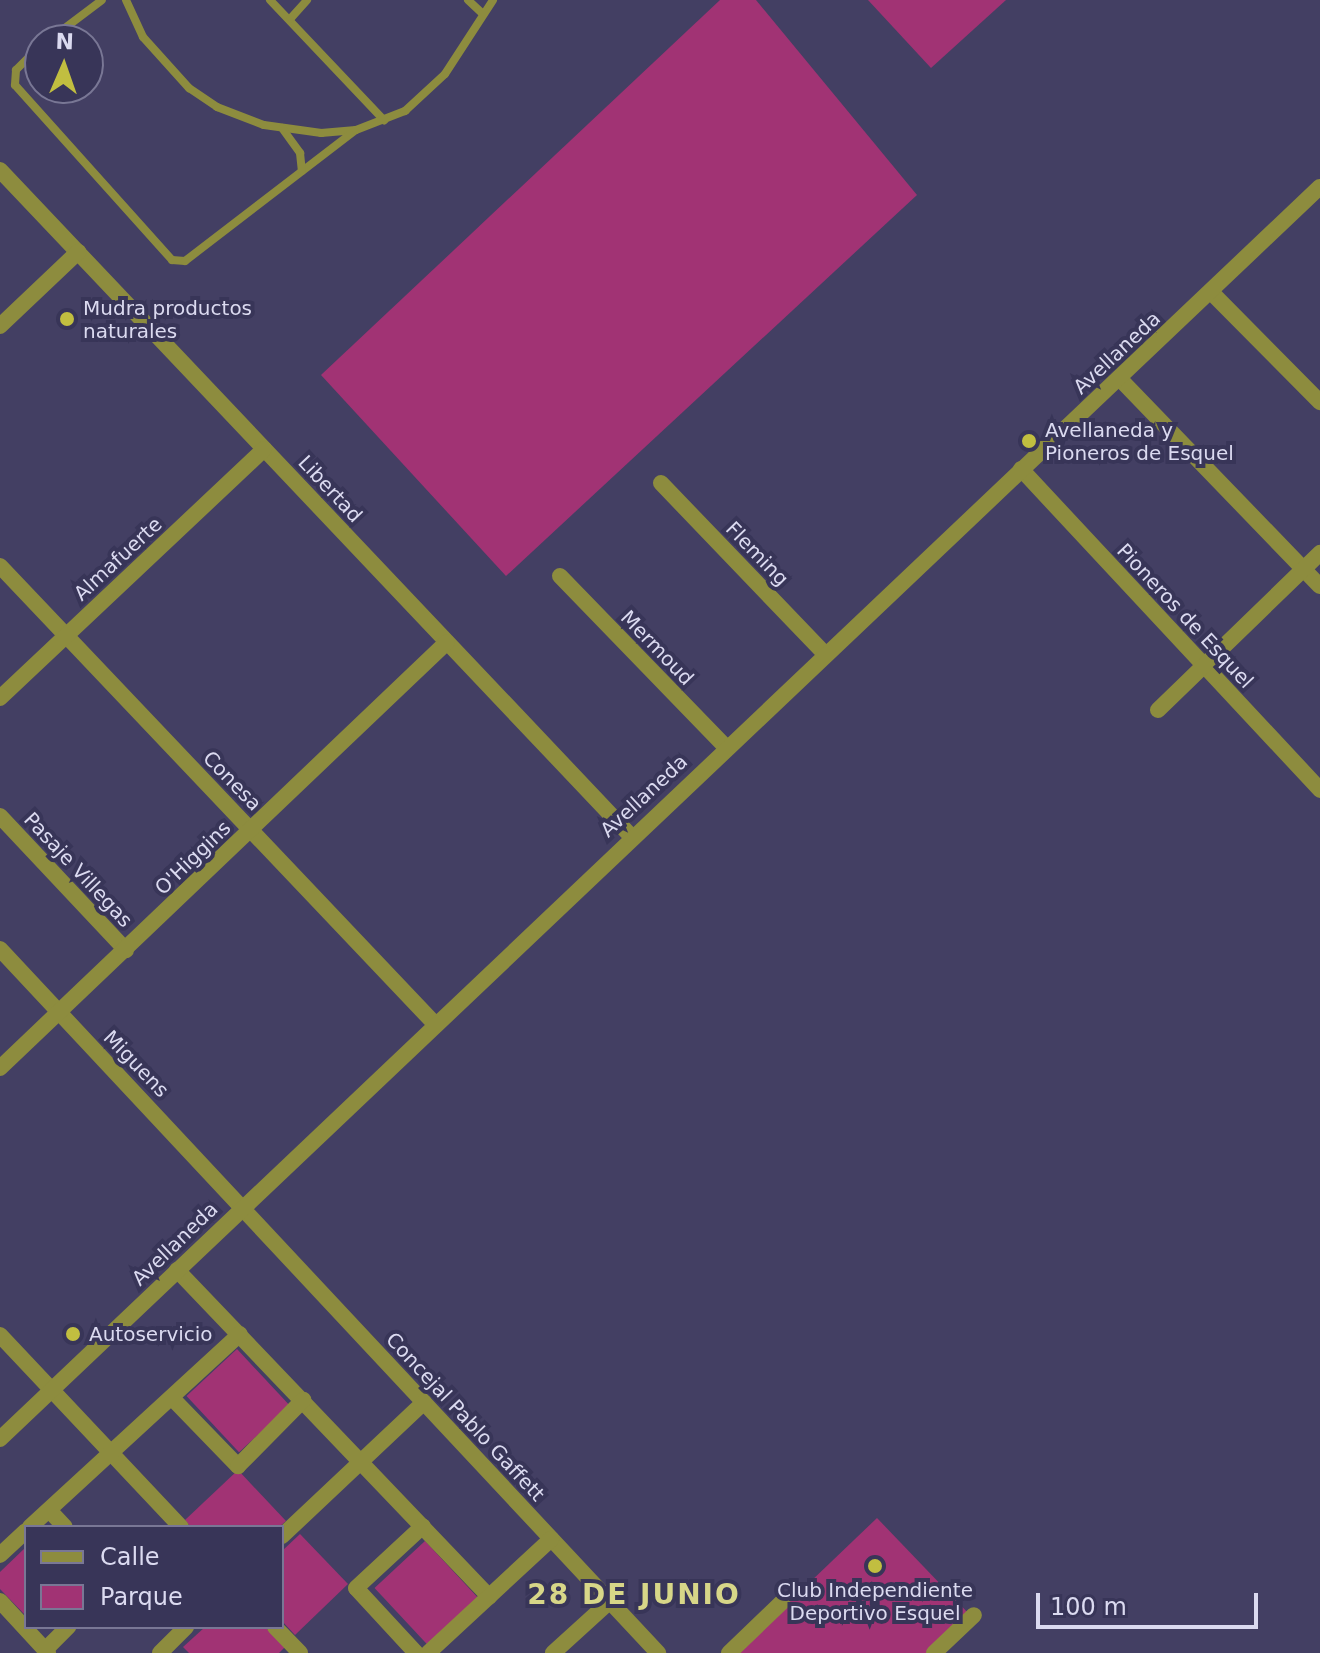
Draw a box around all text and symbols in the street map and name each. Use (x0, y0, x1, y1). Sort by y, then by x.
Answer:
north arrow (24, 24, 104, 104)
text: N (55, 29, 74, 54)
place label: Mudra productos naturales (83, 296, 252, 343)
street label: Avellaneda (1069, 307, 1165, 399)
marker: Mudra productos naturales (58, 310, 76, 328)
place label: Avellaneda y Pioneros de Esquel (1045, 418, 1234, 465)
marker: Avellaneda y Pioneros de Esquel (1020, 432, 1038, 450)
street label: Libertad (293, 451, 367, 527)
street label: Almafuerte (69, 512, 167, 606)
street label: Fleming (721, 517, 793, 591)
street label: Pioneros de Esquel (1112, 539, 1258, 693)
street label: Mermoud (616, 606, 698, 690)
street label: Conesa (198, 746, 266, 816)
street label: Avellaneda (596, 750, 692, 842)
street label: Pasaje Villegas (19, 808, 137, 932)
street label: O'Higgins (150, 816, 236, 900)
street label: Miguens (98, 1026, 174, 1102)
street label: Avellaneda (127, 1197, 223, 1291)
place label: Autoservicio (89, 1322, 213, 1346)
marker: Autoservicio (64, 1325, 82, 1343)
street label: Concejal Pablo Gaffett (381, 1328, 549, 1506)
legend (24, 1525, 284, 1629)
text: Calle (100, 1543, 160, 1571)
marker: Club Independiente Deportivo Esquel (866, 1557, 884, 1575)
scale bar (1040, 1577, 1262, 1627)
district label: 28 DE JUNIO (527, 1578, 741, 1612)
place label: Club Independiente Deportivo Esquel (777, 1578, 973, 1625)
text: Parque (100, 1583, 183, 1611)
text: 100 m (1050, 1593, 1127, 1621)

